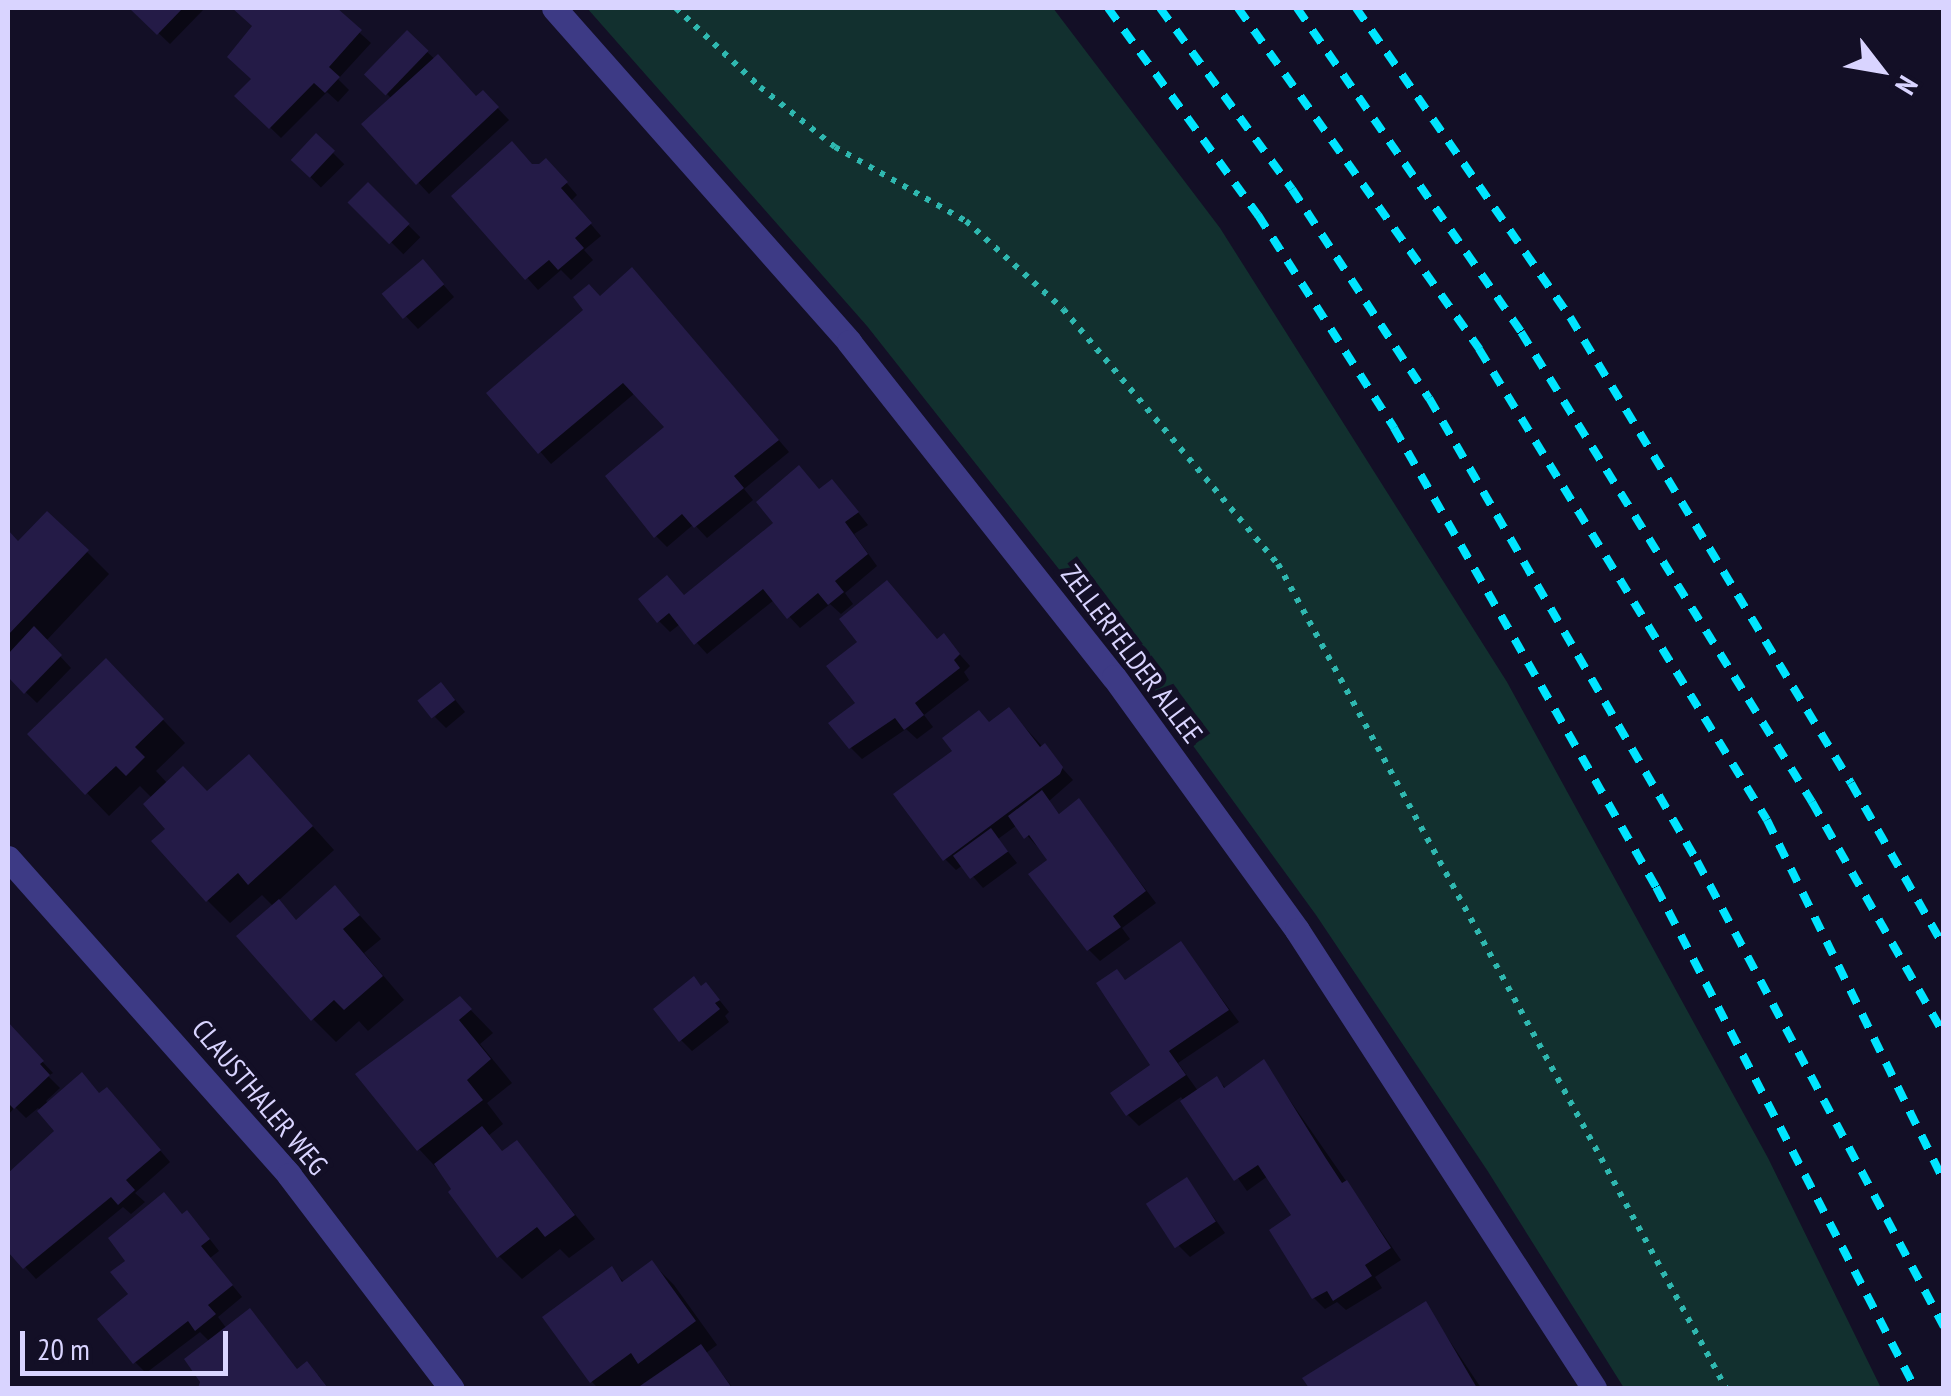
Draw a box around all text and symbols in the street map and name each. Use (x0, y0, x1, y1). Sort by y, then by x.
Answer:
north arrow (1831, 20, 1931, 120)
text: N (1887, 70, 1927, 102)
street label: ZELLERFELDER ALLEE (1054, 558, 1210, 750)
street label: CLAUSTHALER WEG (185, 1012, 335, 1182)
scale bar (25, 1311, 232, 1373)
text: 20 m (37, 1329, 90, 1368)

